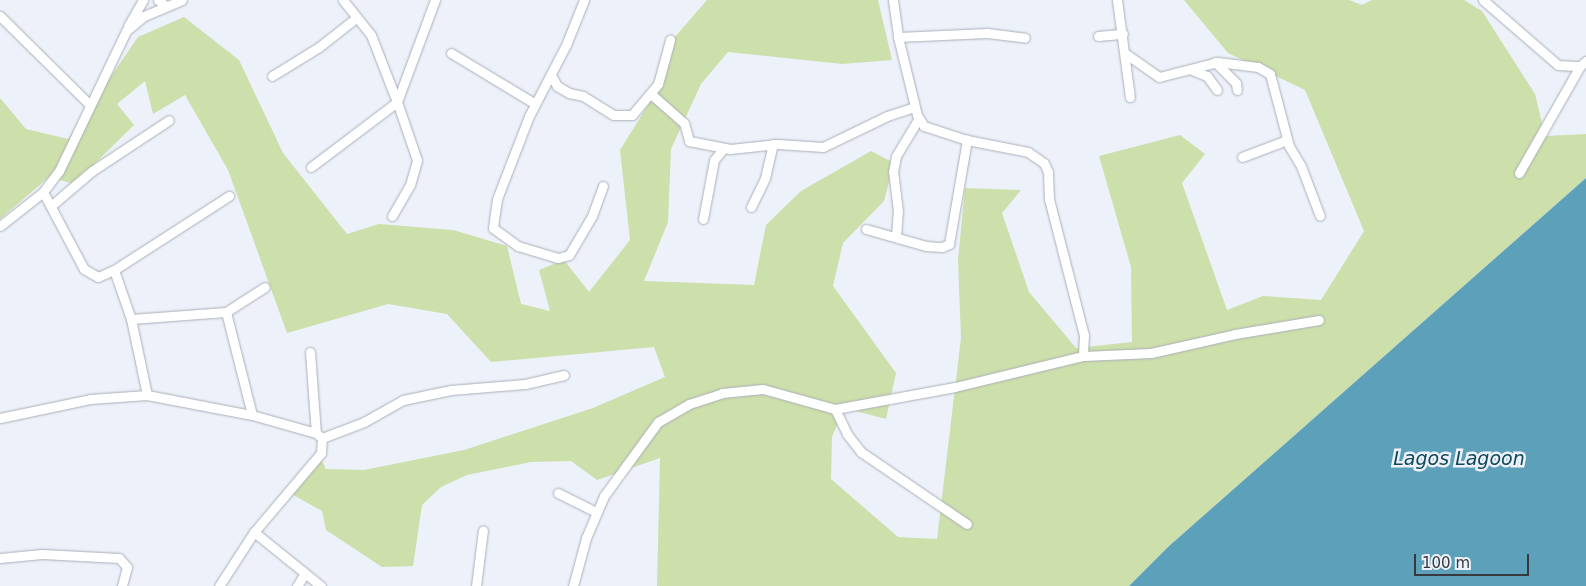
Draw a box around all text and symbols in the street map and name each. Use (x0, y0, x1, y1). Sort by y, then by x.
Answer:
water label: Lagos Lagoon (1393, 448, 1525, 470)
scale bar (1416, 544, 1531, 576)
text: 100 m (1422, 554, 1470, 572)

